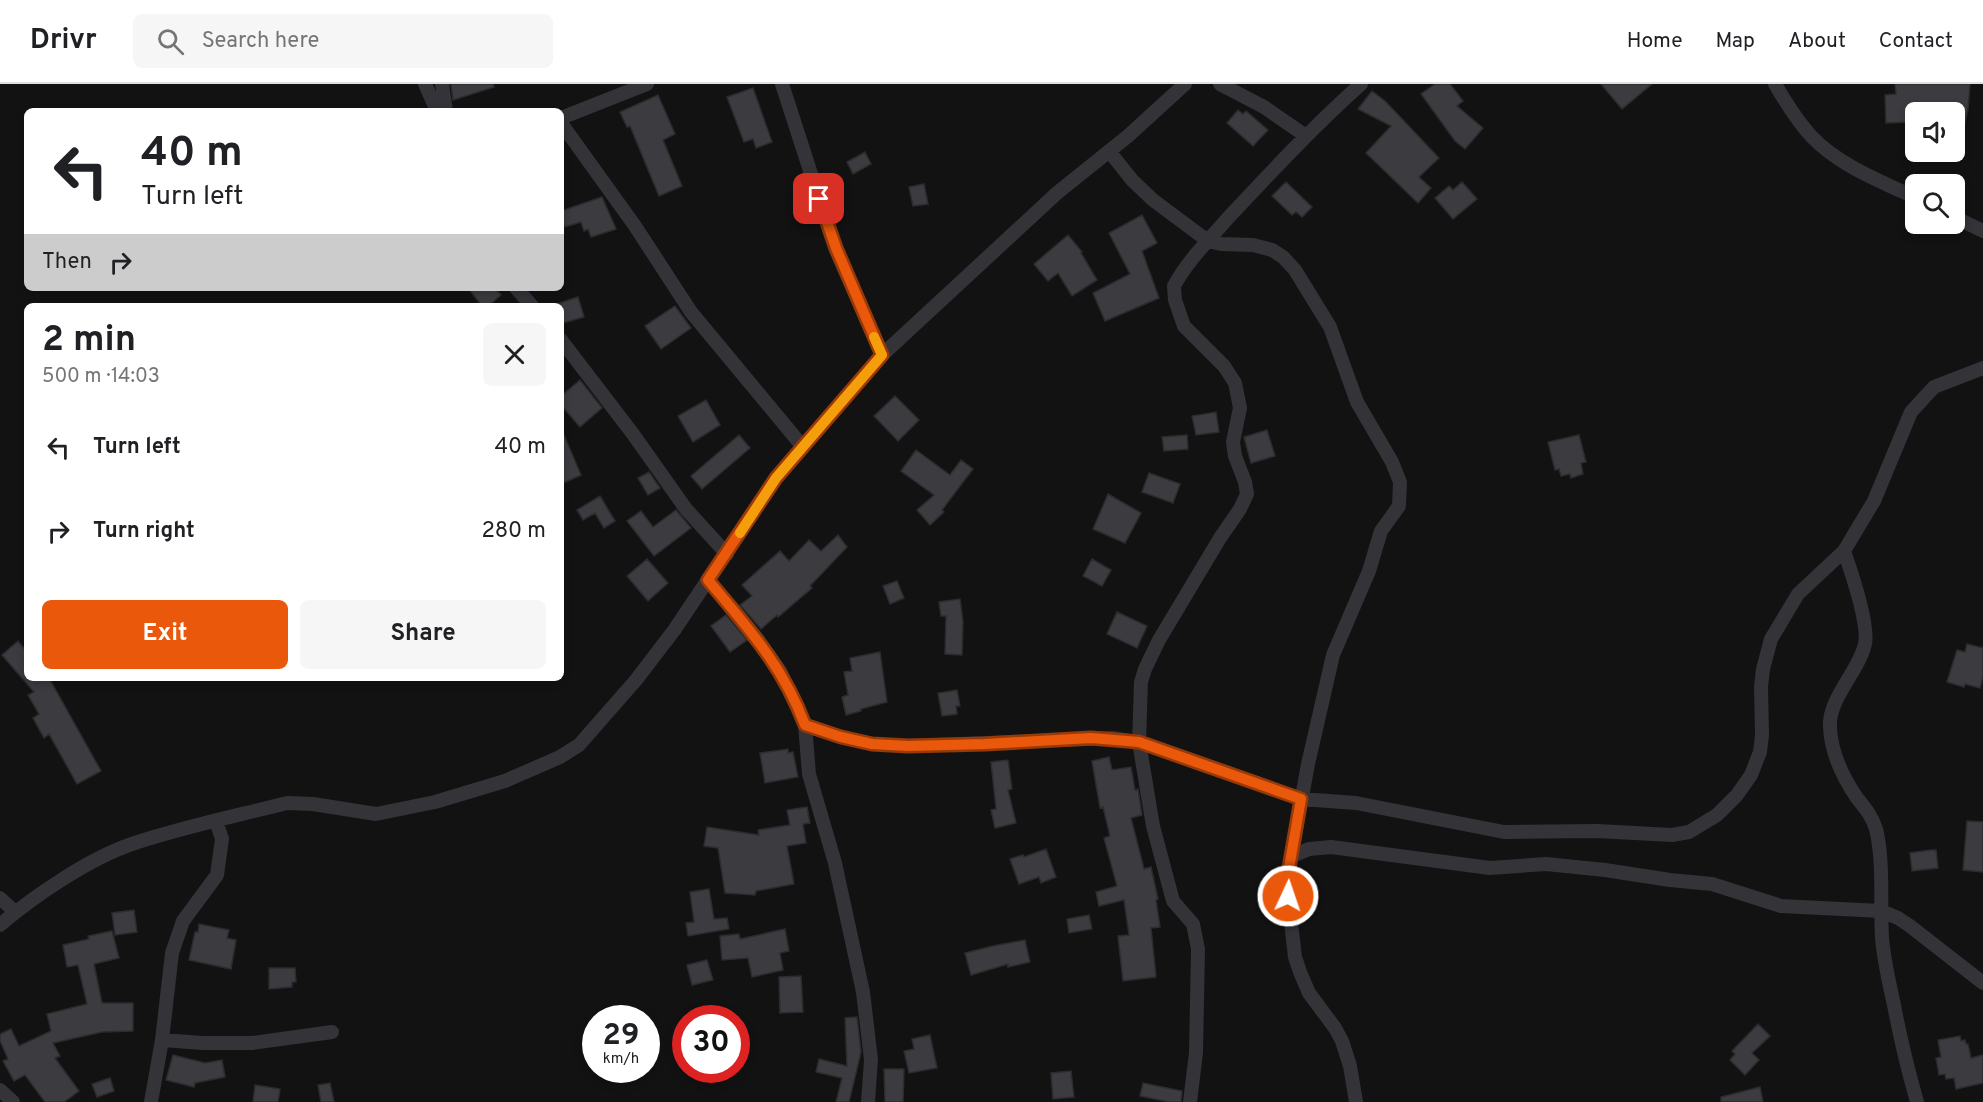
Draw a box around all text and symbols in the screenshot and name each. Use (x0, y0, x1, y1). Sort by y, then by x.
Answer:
search box (133, 14, 553, 68)
text: Drivr (30, 23, 97, 59)
icon: search (154, 25, 187, 58)
text: Search here (202, 28, 319, 55)
text: Home (1627, 28, 1683, 55)
text: Map (1716, 28, 1755, 55)
text: About (1788, 28, 1846, 55)
text: Contact (1879, 28, 1953, 55)
map controls (1905, 102, 1965, 234)
button: sound (1905, 102, 1965, 162)
text: 40 m (141, 128, 243, 181)
icon: left (42, 132, 120, 210)
pin (793, 173, 844, 224)
button: search (1905, 174, 1965, 234)
text: Turn left (141, 180, 243, 214)
icon: arrive (802, 182, 835, 215)
icon: right (104, 246, 137, 279)
text: Then (42, 249, 92, 276)
text: 2 min (42, 318, 136, 364)
button: close (483, 323, 546, 386)
text: 500 m · 14:03 (42, 364, 160, 390)
icon: left (42, 431, 75, 464)
text: Turn left (93, 434, 181, 461)
text: 40 m (494, 434, 546, 461)
icon: right (42, 515, 75, 548)
text: Turn right (93, 518, 195, 545)
text: 280 m (481, 518, 546, 545)
button: Exit (42, 600, 288, 669)
button: Share (300, 600, 546, 669)
position arrow (1256, 864, 1320, 928)
speed limit sign: 30 (672, 1005, 750, 1083)
text: 29 (603, 1018, 639, 1055)
text: km/h (603, 1050, 639, 1069)

